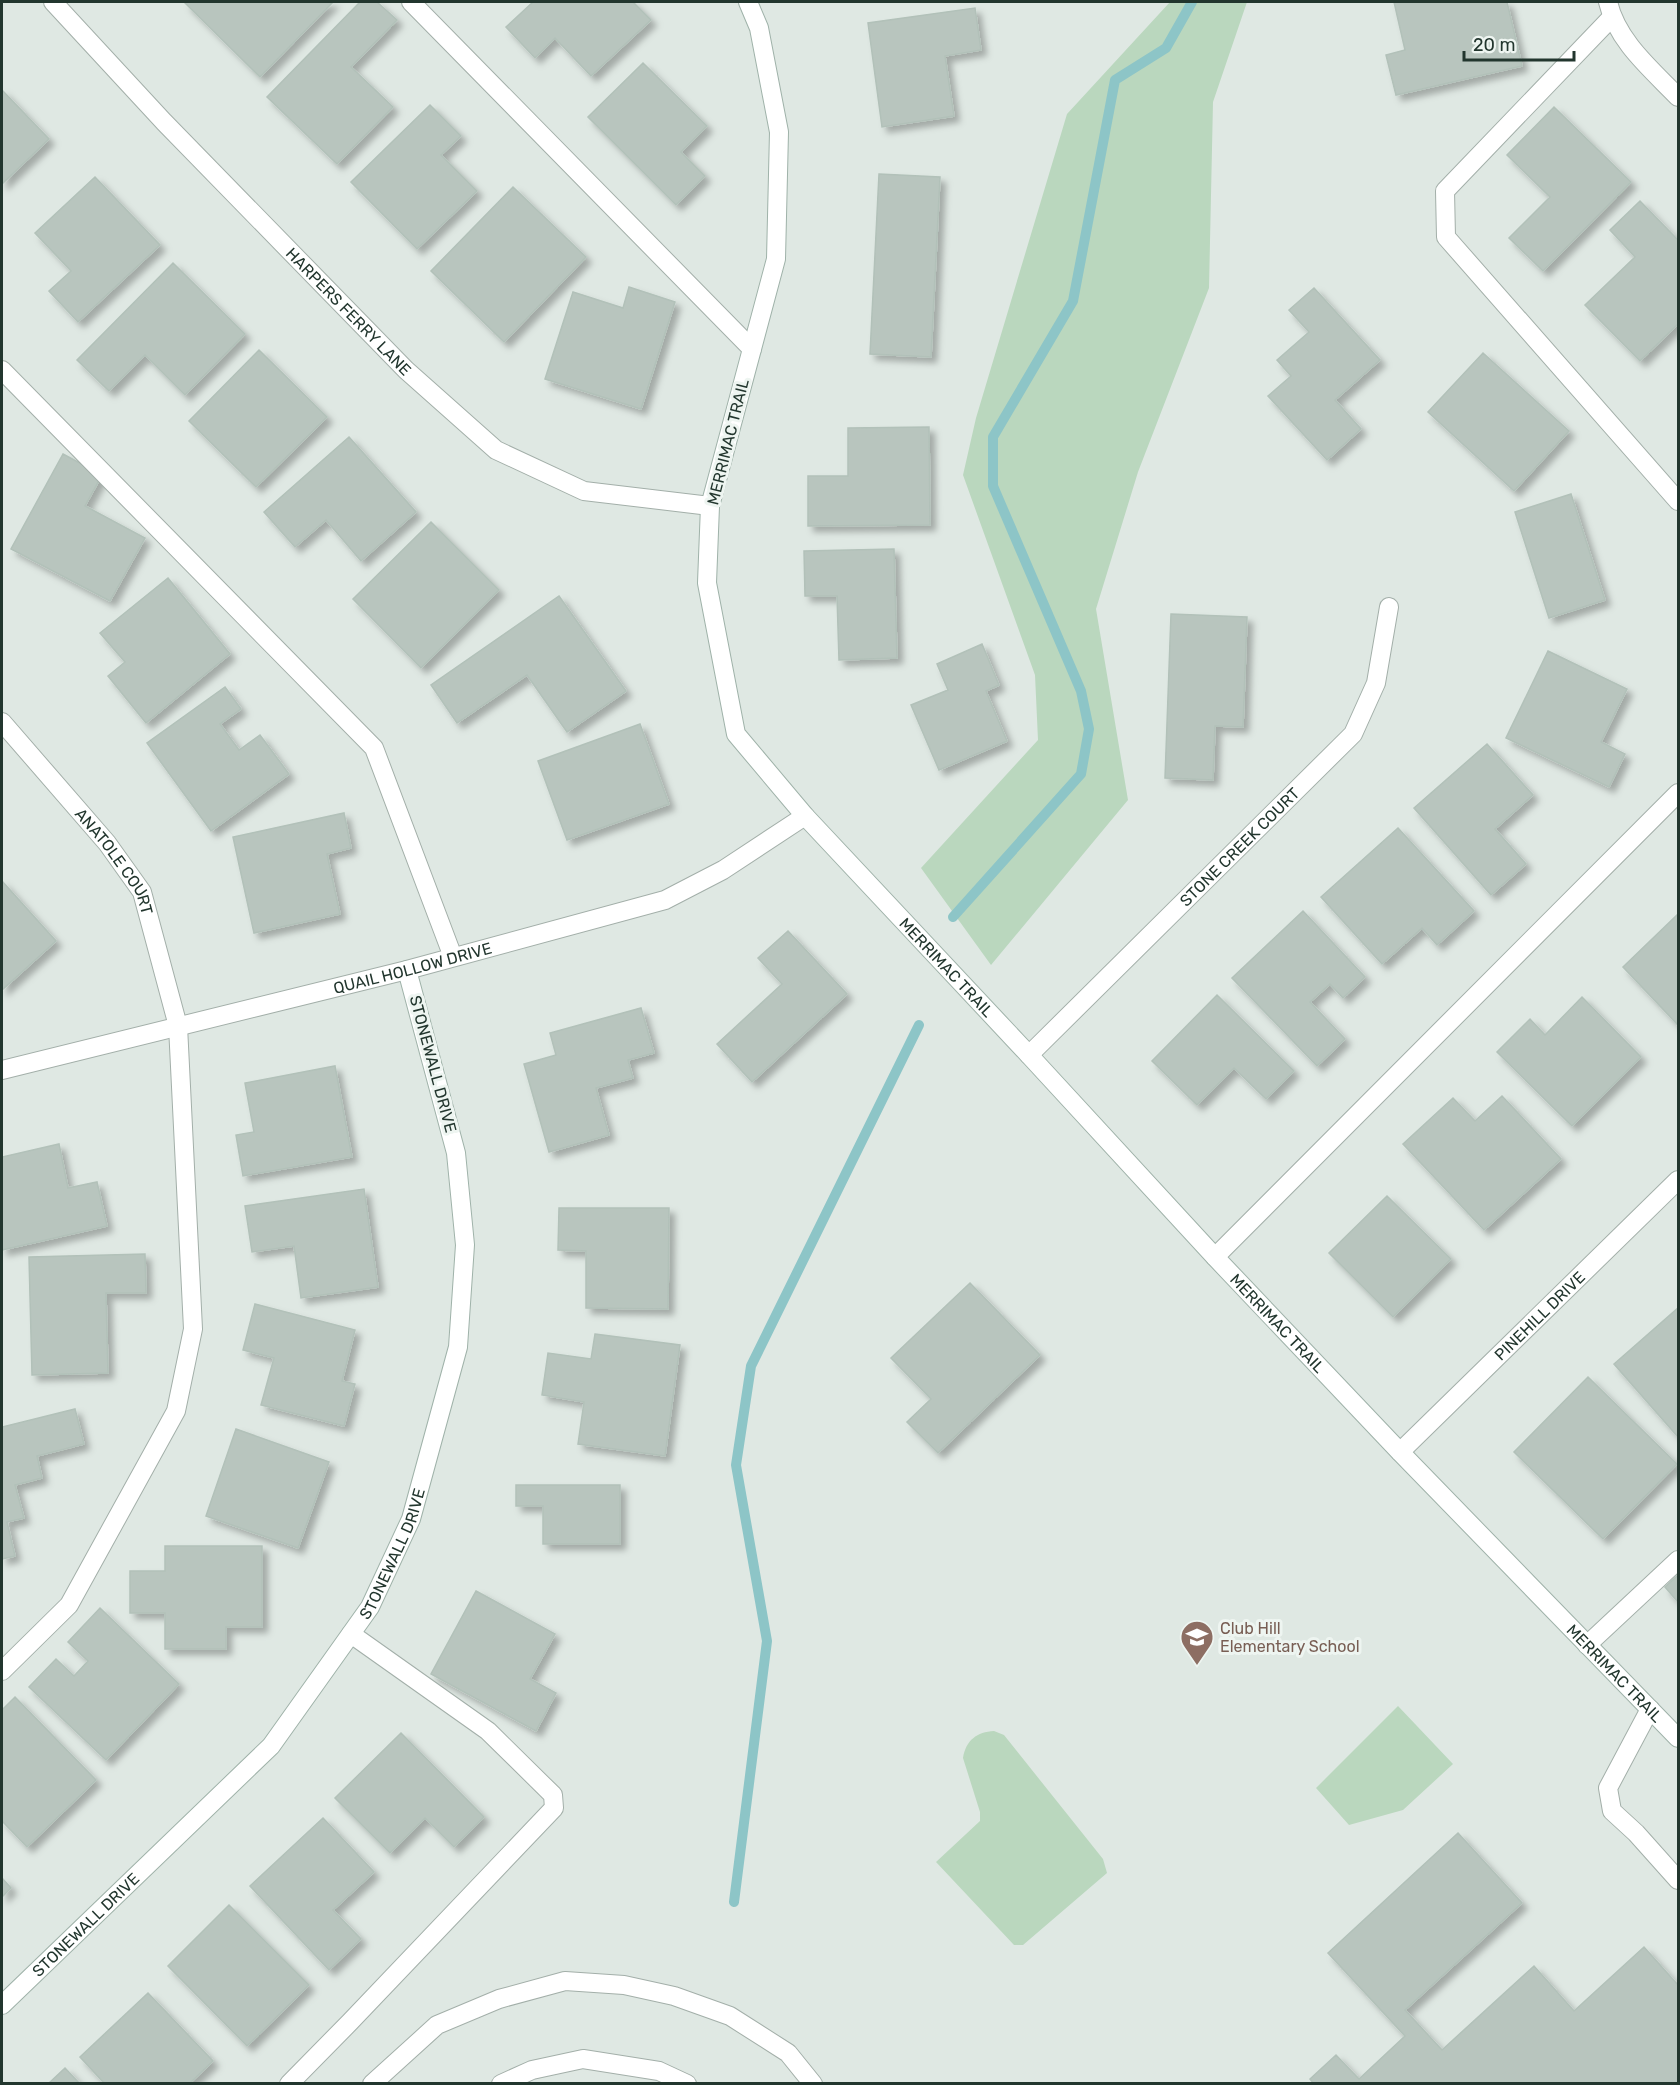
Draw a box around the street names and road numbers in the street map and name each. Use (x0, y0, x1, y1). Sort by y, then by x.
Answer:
street label: HARPERS FERRY LANE (282, 243, 415, 379)
street label: MERRIMAC TRAIL (703, 377, 753, 507)
street label: STONE CREEK COURT (1175, 783, 1303, 910)
street label: ANATOLE COURT (71, 804, 157, 916)
street label: MERRIMAC TRAIL (896, 914, 998, 1021)
street label: QUAIL HOLLOW DRIVE (331, 938, 494, 997)
street label: STONEWALL DRIVE (406, 993, 460, 1135)
street label: PINEHILL DRIVE (1490, 1267, 1589, 1364)
street label: MERRIMAC TRAIL (1226, 1270, 1329, 1376)
street label: STONEWALL DRIVE (355, 1486, 428, 1623)
street label: MERRIMAC TRAIL (1563, 1620, 1667, 1726)
street label: STONEWALL DRIVE (28, 1869, 143, 1980)

